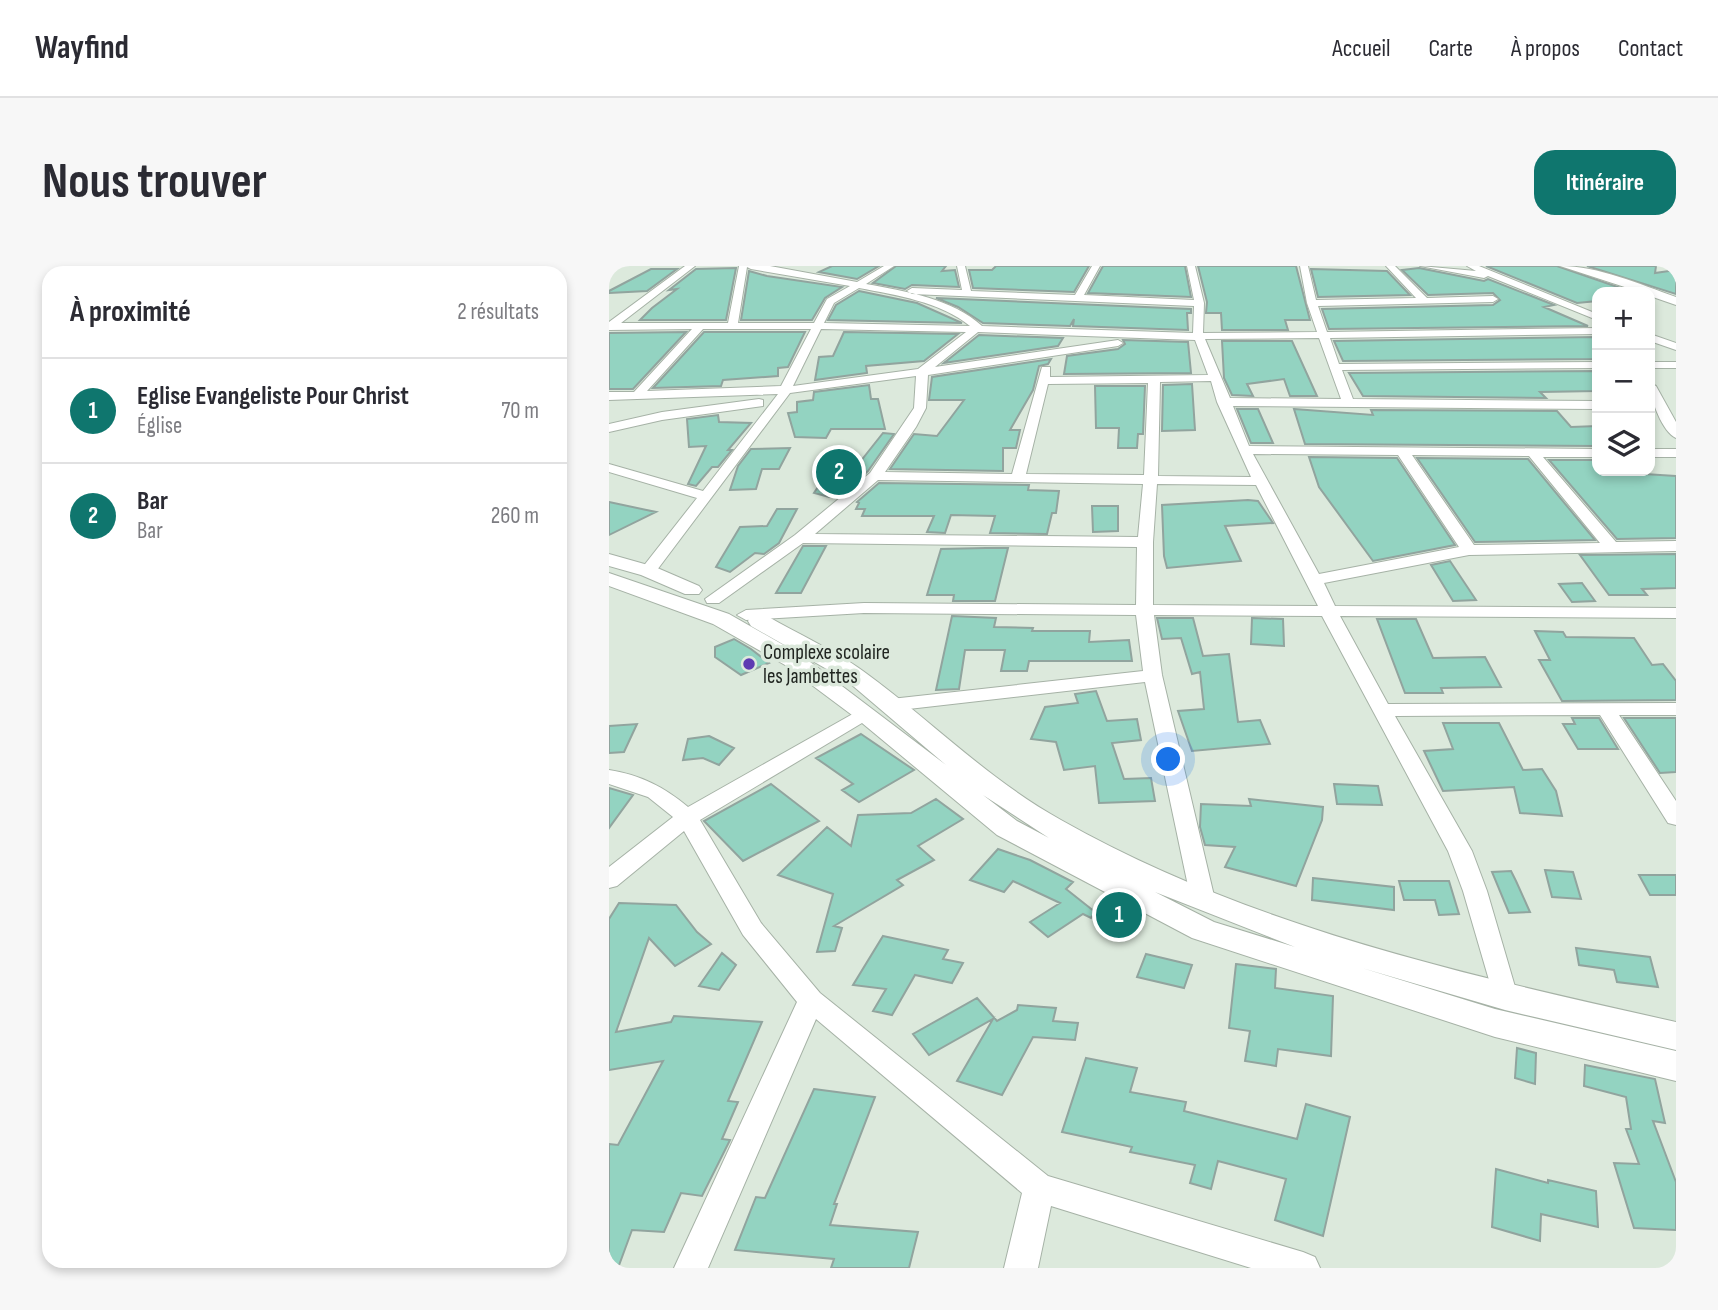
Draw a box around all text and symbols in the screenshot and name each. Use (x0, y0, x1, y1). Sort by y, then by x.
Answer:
text: Wayfind (35, 28, 129, 68)
text: Accueil (1332, 34, 1391, 63)
text: Carte (1429, 34, 1473, 63)
text: À propos (1511, 34, 1580, 63)
text: Contact (1618, 34, 1683, 63)
button: Itinéraire (1534, 150, 1676, 215)
text: Nous trouver (42, 153, 267, 212)
map controls (1592, 287, 1655, 476)
button: + (1592, 287, 1655, 350)
text: À proximité (70, 294, 191, 330)
text: 2 résultats (457, 298, 539, 326)
button: − (1592, 350, 1655, 413)
text: Eglise Evangeliste Pour Christ (137, 381, 409, 412)
text: 1 (88, 397, 98, 425)
text: 70 m (501, 397, 539, 425)
text: Église (137, 412, 182, 440)
button: layers (1592, 413, 1655, 476)
pin: 2 (816, 446, 862, 498)
text: Bar (137, 486, 168, 517)
text: 2 (88, 502, 98, 530)
text: 260 m (491, 502, 539, 530)
text: Bar (137, 517, 163, 545)
place label: Complexe scolaire les Jambettes (763, 640, 890, 689)
marker: Complexe scolaire les Jambettes (741, 656, 757, 672)
your location (1151, 742, 1185, 776)
pin: 1 (1096, 889, 1142, 941)

